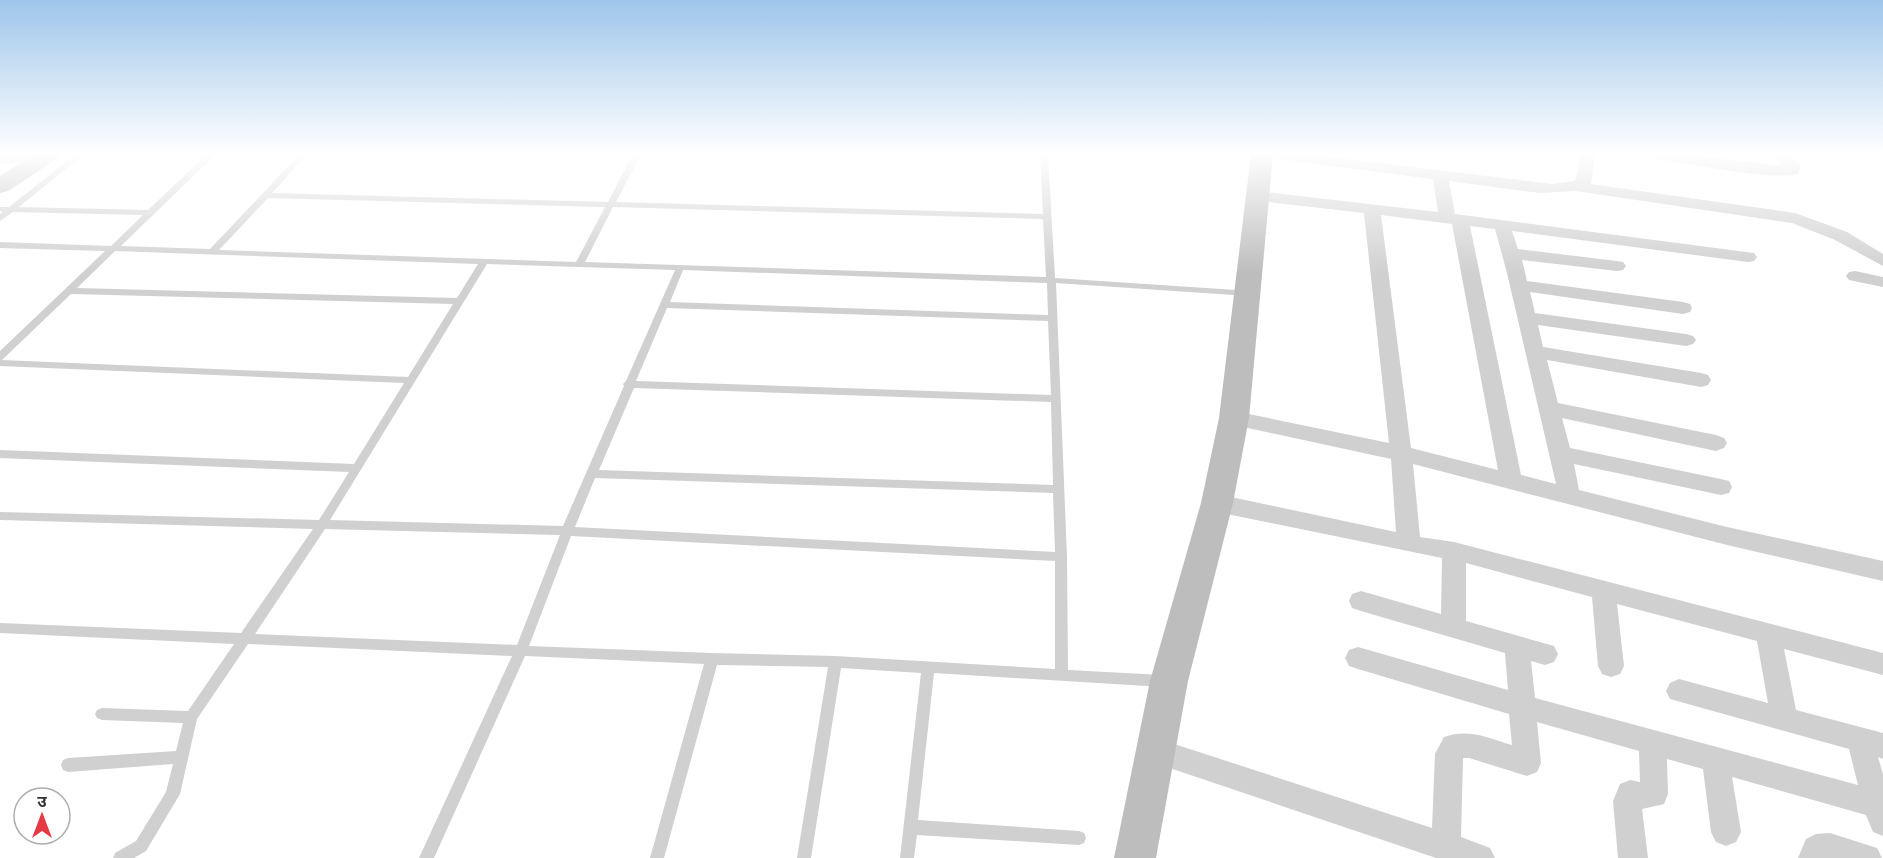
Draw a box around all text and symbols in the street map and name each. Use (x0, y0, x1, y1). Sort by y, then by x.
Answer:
north arrow (12, 786, 72, 846)
text: उ (37, 791, 47, 812)

